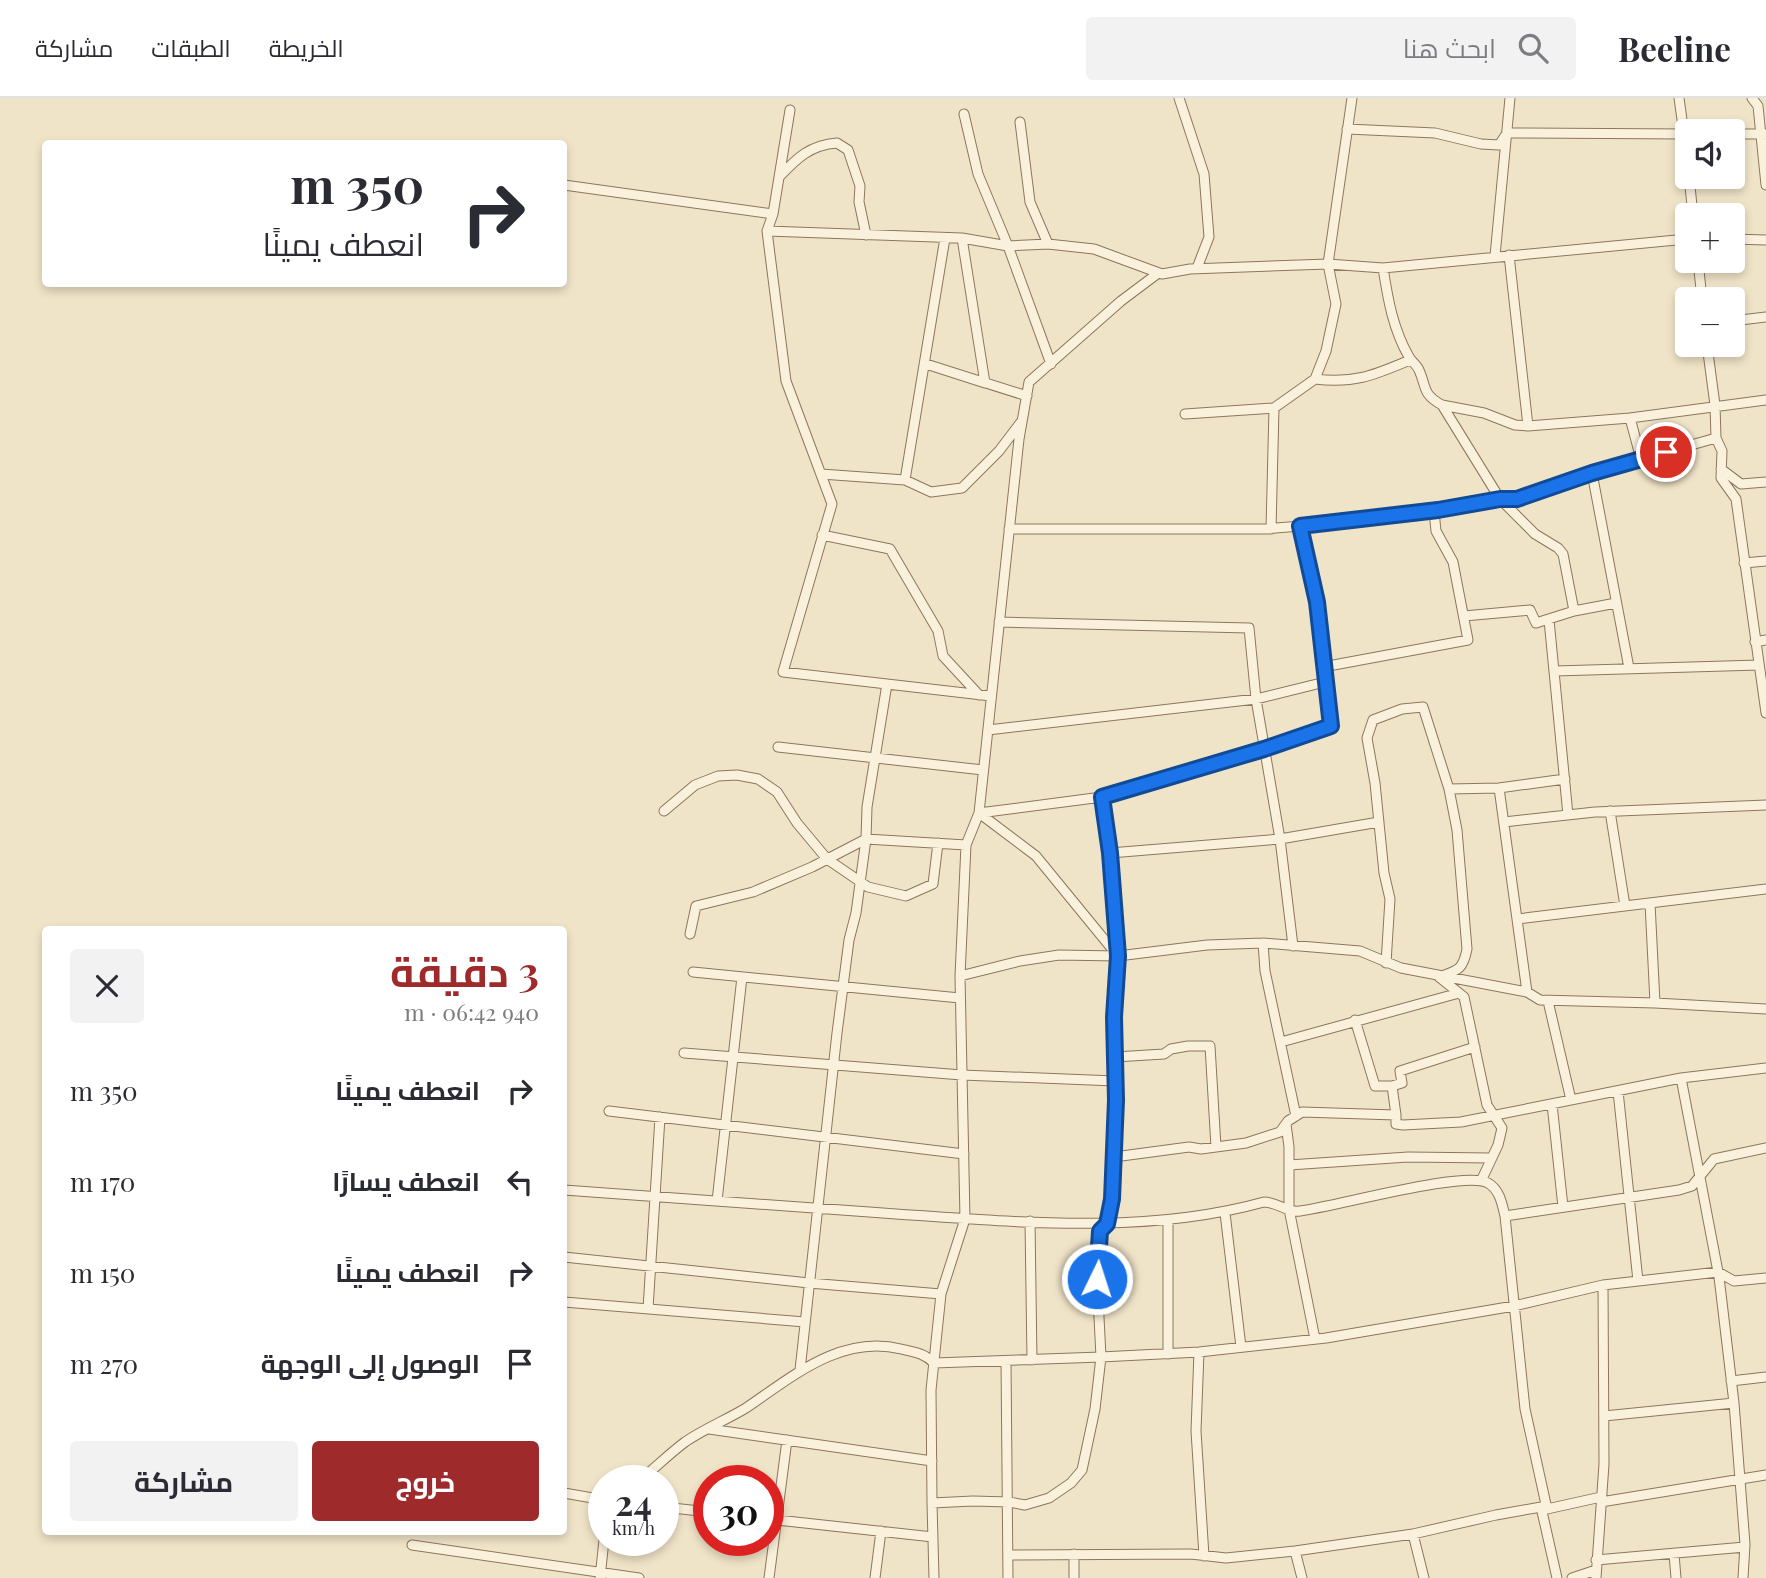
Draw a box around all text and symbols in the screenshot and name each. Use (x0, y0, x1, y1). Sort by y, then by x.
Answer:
search box (1086, 17, 1576, 80)
text: Beeline (1618, 26, 1731, 70)
icon: search (1514, 29, 1552, 67)
text: ابحث هنا (1403, 30, 1496, 65)
text: مشاركة (35, 31, 113, 63)
text: الطبقات (151, 31, 231, 63)
text: الخريطة (269, 31, 344, 63)
map controls (1675, 119, 1745, 357)
button: sound (1675, 119, 1745, 189)
text: 350 m (290, 151, 424, 216)
icon: right (448, 168, 539, 259)
button: + (1675, 203, 1745, 273)
text: انعطف يمينًا (262, 221, 424, 264)
button: − (1675, 287, 1745, 357)
pin (1636, 422, 1696, 482)
icon: arrive (1647, 433, 1685, 471)
text: 3 دقيقة (390, 942, 539, 998)
button: close (70, 949, 144, 1023)
text: 940 m · 06:42 (404, 996, 539, 1027)
text: انعطف يمينًا (335, 1072, 480, 1107)
icon: right (501, 1072, 539, 1110)
text: 350 m (70, 1073, 138, 1108)
text: انعطف يسارًا (332, 1163, 480, 1198)
icon: left (501, 1163, 539, 1201)
text: 170 m (70, 1164, 135, 1199)
position arrow (1060, 1242, 1134, 1316)
text: انعطف يمينًا (335, 1254, 480, 1289)
icon: right (501, 1254, 539, 1292)
text: 150 m (70, 1255, 135, 1290)
text: الوصول إلى الوجهة (261, 1345, 480, 1380)
icon: arrive (501, 1345, 539, 1383)
text: 270 m (70, 1346, 138, 1381)
button: مشاركة (70, 1441, 298, 1521)
button: خروج (312, 1441, 539, 1521)
speed limit sign: 30 (693, 1465, 784, 1556)
text: 24 (615, 1478, 652, 1525)
text: km/h (612, 1516, 655, 1540)

